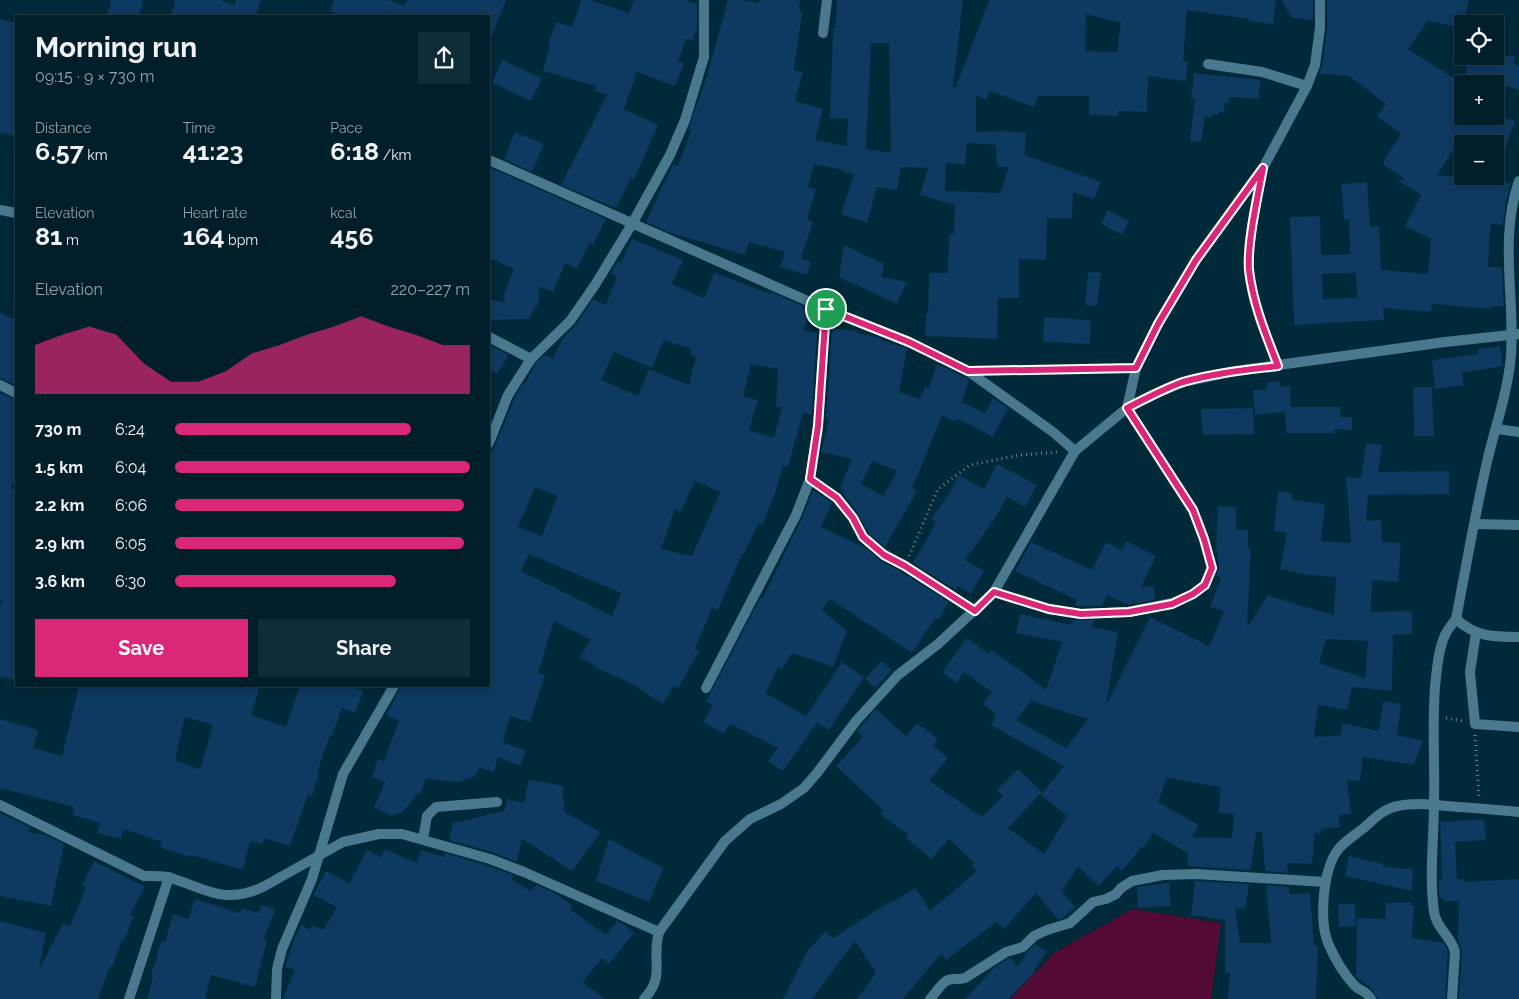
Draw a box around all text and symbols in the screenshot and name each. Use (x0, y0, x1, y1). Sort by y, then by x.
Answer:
map controls (1454, 15, 1504, 185)
button: locate (1454, 15, 1504, 65)
text: Morning run (35, 31, 197, 64)
button: share (418, 32, 470, 84)
text: 09:15 · 9 × 730 m (35, 67, 154, 86)
button: + (1454, 75, 1504, 125)
text: Distance (35, 120, 91, 136)
text: Time (183, 120, 215, 136)
text: Pace (330, 120, 362, 136)
button: − (1454, 135, 1504, 185)
text: 6.57 (35, 136, 84, 166)
text: 41:23 (183, 136, 244, 166)
text: 6:18 (330, 136, 379, 166)
text: km (84, 147, 108, 163)
text: /km (379, 147, 411, 163)
text: Elevation (35, 205, 94, 221)
text: Heart rate (183, 205, 247, 221)
text: kcal (330, 205, 357, 221)
text: 81 (35, 221, 62, 251)
text: 164 (183, 221, 224, 251)
text: 456 (330, 221, 374, 251)
text: m (62, 232, 79, 248)
text: bpm (224, 232, 258, 248)
text: Elevation (35, 280, 103, 299)
text: 220–227 m (390, 280, 470, 299)
pin (805, 288, 847, 330)
icon: arrive (812, 295, 840, 323)
text: 730 m (35, 420, 81, 439)
text: 6:24 (115, 420, 145, 439)
text: 1.5 km (35, 458, 83, 477)
text: 6:04 (115, 458, 146, 477)
text: 2.2 km (35, 496, 84, 515)
text: 6:06 (115, 496, 147, 515)
text: 2.9 km (35, 534, 85, 553)
text: 6:05 (115, 534, 146, 553)
text: 3.6 km (35, 572, 85, 591)
text: 6:30 (115, 572, 146, 591)
button: Save (35, 619, 248, 677)
button: Share (258, 619, 470, 677)

